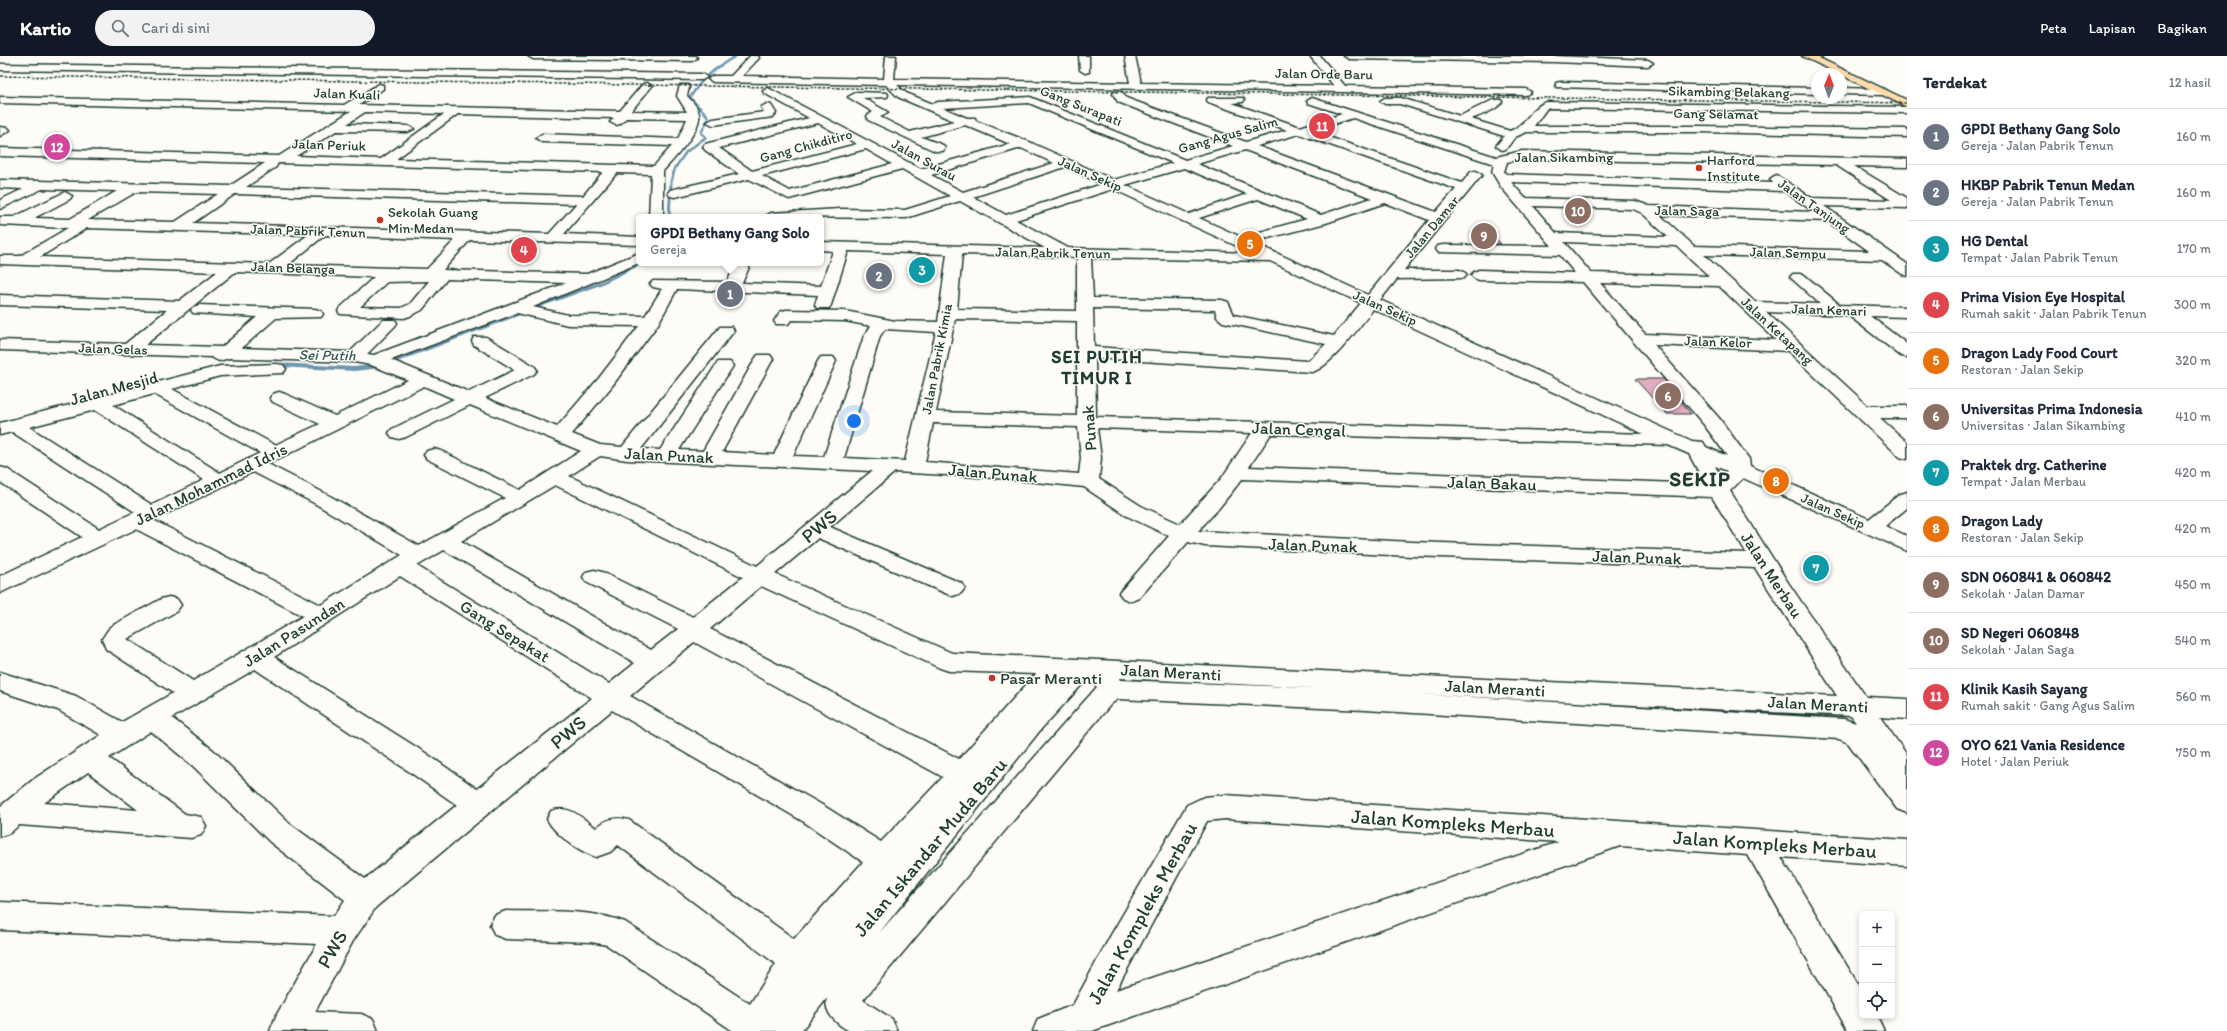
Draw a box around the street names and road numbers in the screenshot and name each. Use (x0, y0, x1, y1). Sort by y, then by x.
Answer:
street label: Jalan Orde Baru (1275, 65, 1373, 83)
street label: Gang Surapati (1037, 82, 1125, 130)
street label: Sikambing Belakang (1668, 82, 1791, 102)
street label: Jalan Kuali (313, 84, 381, 104)
street label: Gang Selamat (1673, 105, 1759, 123)
street label: Gang Agus Salim (1176, 113, 1280, 157)
street label: Gang Chikditiro (758, 125, 854, 167)
street label: Jalan Periuk (292, 135, 367, 155)
street label: Jalan Surau (889, 135, 960, 185)
street label: Jalan Sikambing (1514, 149, 1614, 166)
street label: Jalan Sekip (1055, 152, 1125, 196)
street label: Jalan Tanjung (1775, 175, 1854, 238)
street label: Jalan Damar (1401, 192, 1463, 262)
street label: Jalan Saga (1654, 202, 1720, 220)
street label: Jalan Pabrik Tenun (250, 220, 366, 242)
street label: Jalan Pabrik Tenun (995, 243, 1111, 263)
street label: Jalan Sempu (1749, 243, 1827, 263)
street label: Jalan Belanga (251, 258, 335, 278)
street label: Jalan Sekip (1350, 286, 1420, 330)
street label: Jalan Ketapang (1737, 293, 1817, 369)
street label: Jalan Kenari (1791, 300, 1867, 320)
street label: Jalan Pabrik Kimia (918, 301, 956, 416)
street label: Jalan Kelor (1684, 332, 1752, 352)
street label: Jalan Gelas (78, 339, 148, 359)
street label: Jalan Mesjid (68, 367, 160, 409)
street label: Punak (1077, 404, 1101, 452)
street label: Jalan Cengal (1252, 417, 1347, 441)
street label: Jalan Mohammad Idris (132, 438, 290, 530)
street label: Jalan Punak (624, 443, 714, 467)
street label: Jalan Punak (948, 459, 1039, 487)
street label: Jalan Bakau (1447, 471, 1537, 495)
street label: Jalan Sekip (1798, 489, 1868, 533)
street label: PWS (796, 504, 842, 548)
street label: Jalan Merbau (1737, 528, 1807, 622)
street label: Jalan Punak (1268, 533, 1358, 557)
street label: Jalan Punak (1592, 545, 1682, 569)
street label: Jalan Pasundan (240, 593, 348, 671)
street label: Gang Sepakat (456, 595, 554, 667)
street label: Jalan Meranti (1120, 659, 1222, 685)
street label: Jalan Meranti (1444, 675, 1546, 701)
street label: Jalan Meranti (1767, 691, 1869, 717)
street label: PWS (545, 710, 591, 754)
street label: Jalan Iskandar Muda Baru (848, 753, 1012, 941)
street label: Jalan Kompleks Merbau (1350, 804, 1556, 842)
street label: Jalan Kompleks Merbau (1082, 818, 1202, 1008)
street label: Jalan Kompleks Merbau (1672, 825, 1878, 863)
street label: PWS (312, 926, 352, 972)

